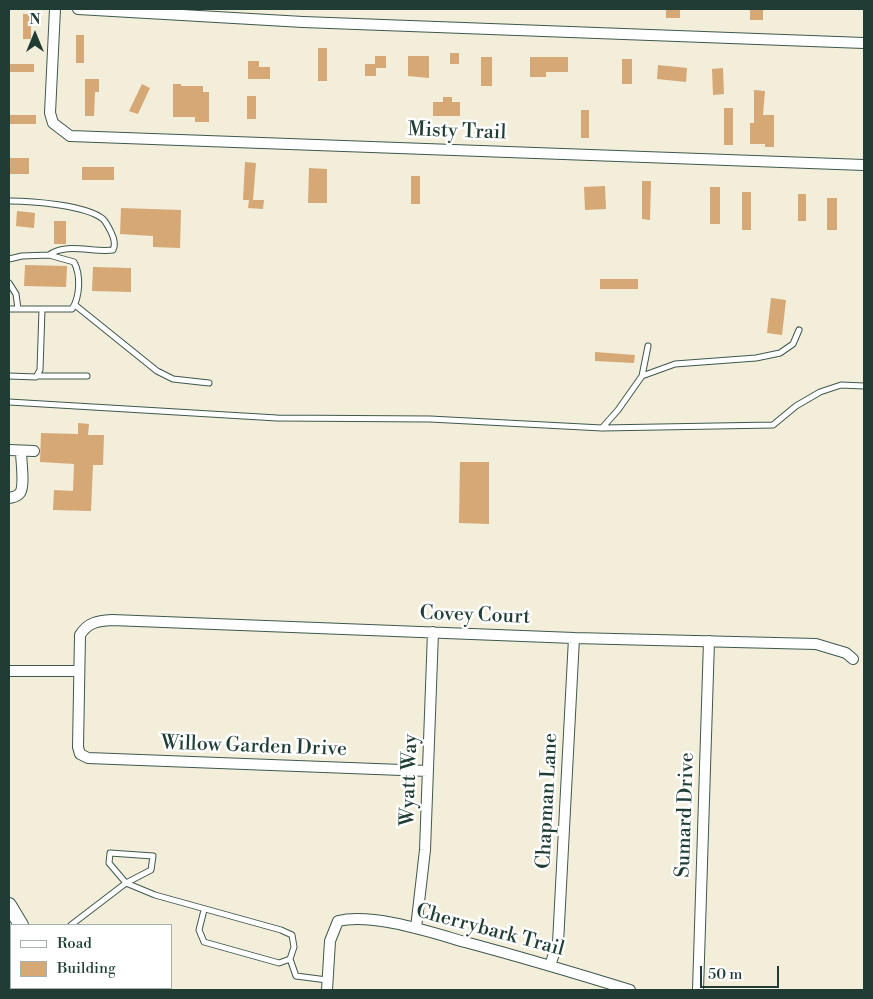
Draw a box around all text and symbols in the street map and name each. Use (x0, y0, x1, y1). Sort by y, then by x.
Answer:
north arrow (10, 10, 60, 60)
text: N (29, 11, 41, 29)
street label: Misty Trail (407, 118, 507, 146)
street label: Covey Court (419, 602, 531, 630)
street label: Willow Garden Drive (160, 732, 348, 762)
street label: Chapman Lane (532, 732, 564, 870)
street label: Wyatt Way (396, 733, 424, 827)
street label: Sumard Drive (672, 752, 700, 878)
street label: Cherrybark Trail (413, 900, 567, 962)
legend (10, 924, 172, 989)
text: Road (57, 934, 92, 953)
scale bar (703, 956, 782, 988)
text: Building (57, 959, 116, 978)
text: 50 m (708, 965, 742, 984)

